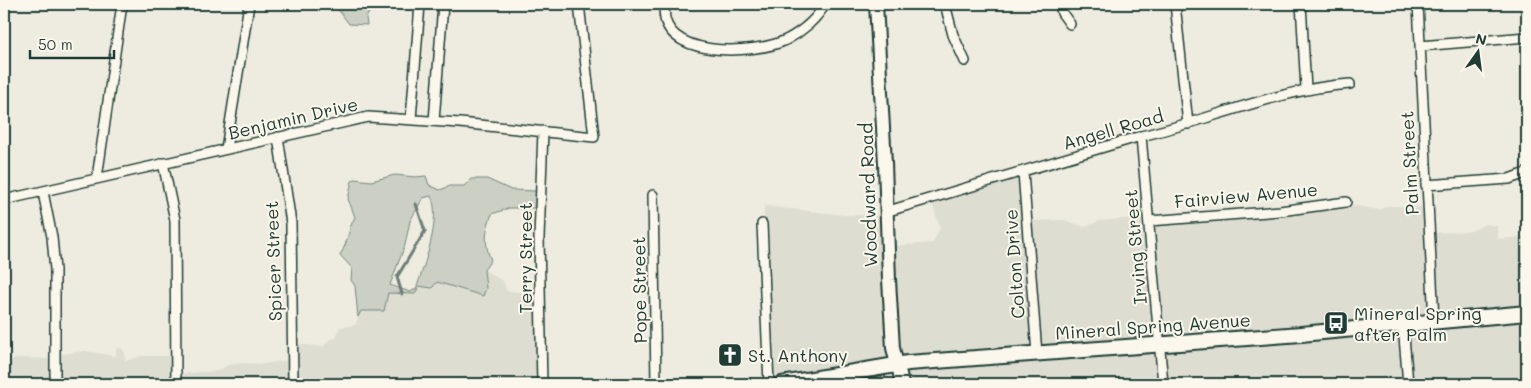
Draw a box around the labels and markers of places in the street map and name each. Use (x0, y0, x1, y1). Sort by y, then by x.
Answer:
place label: Mineral Spring after Palm (1354, 301, 1482, 346)
bus stop icon: Mineral Spring after Palm (1323, 310, 1349, 336)
church icon: St. Anthony (717, 342, 743, 368)
place label: St. Anthony (748, 343, 848, 367)

